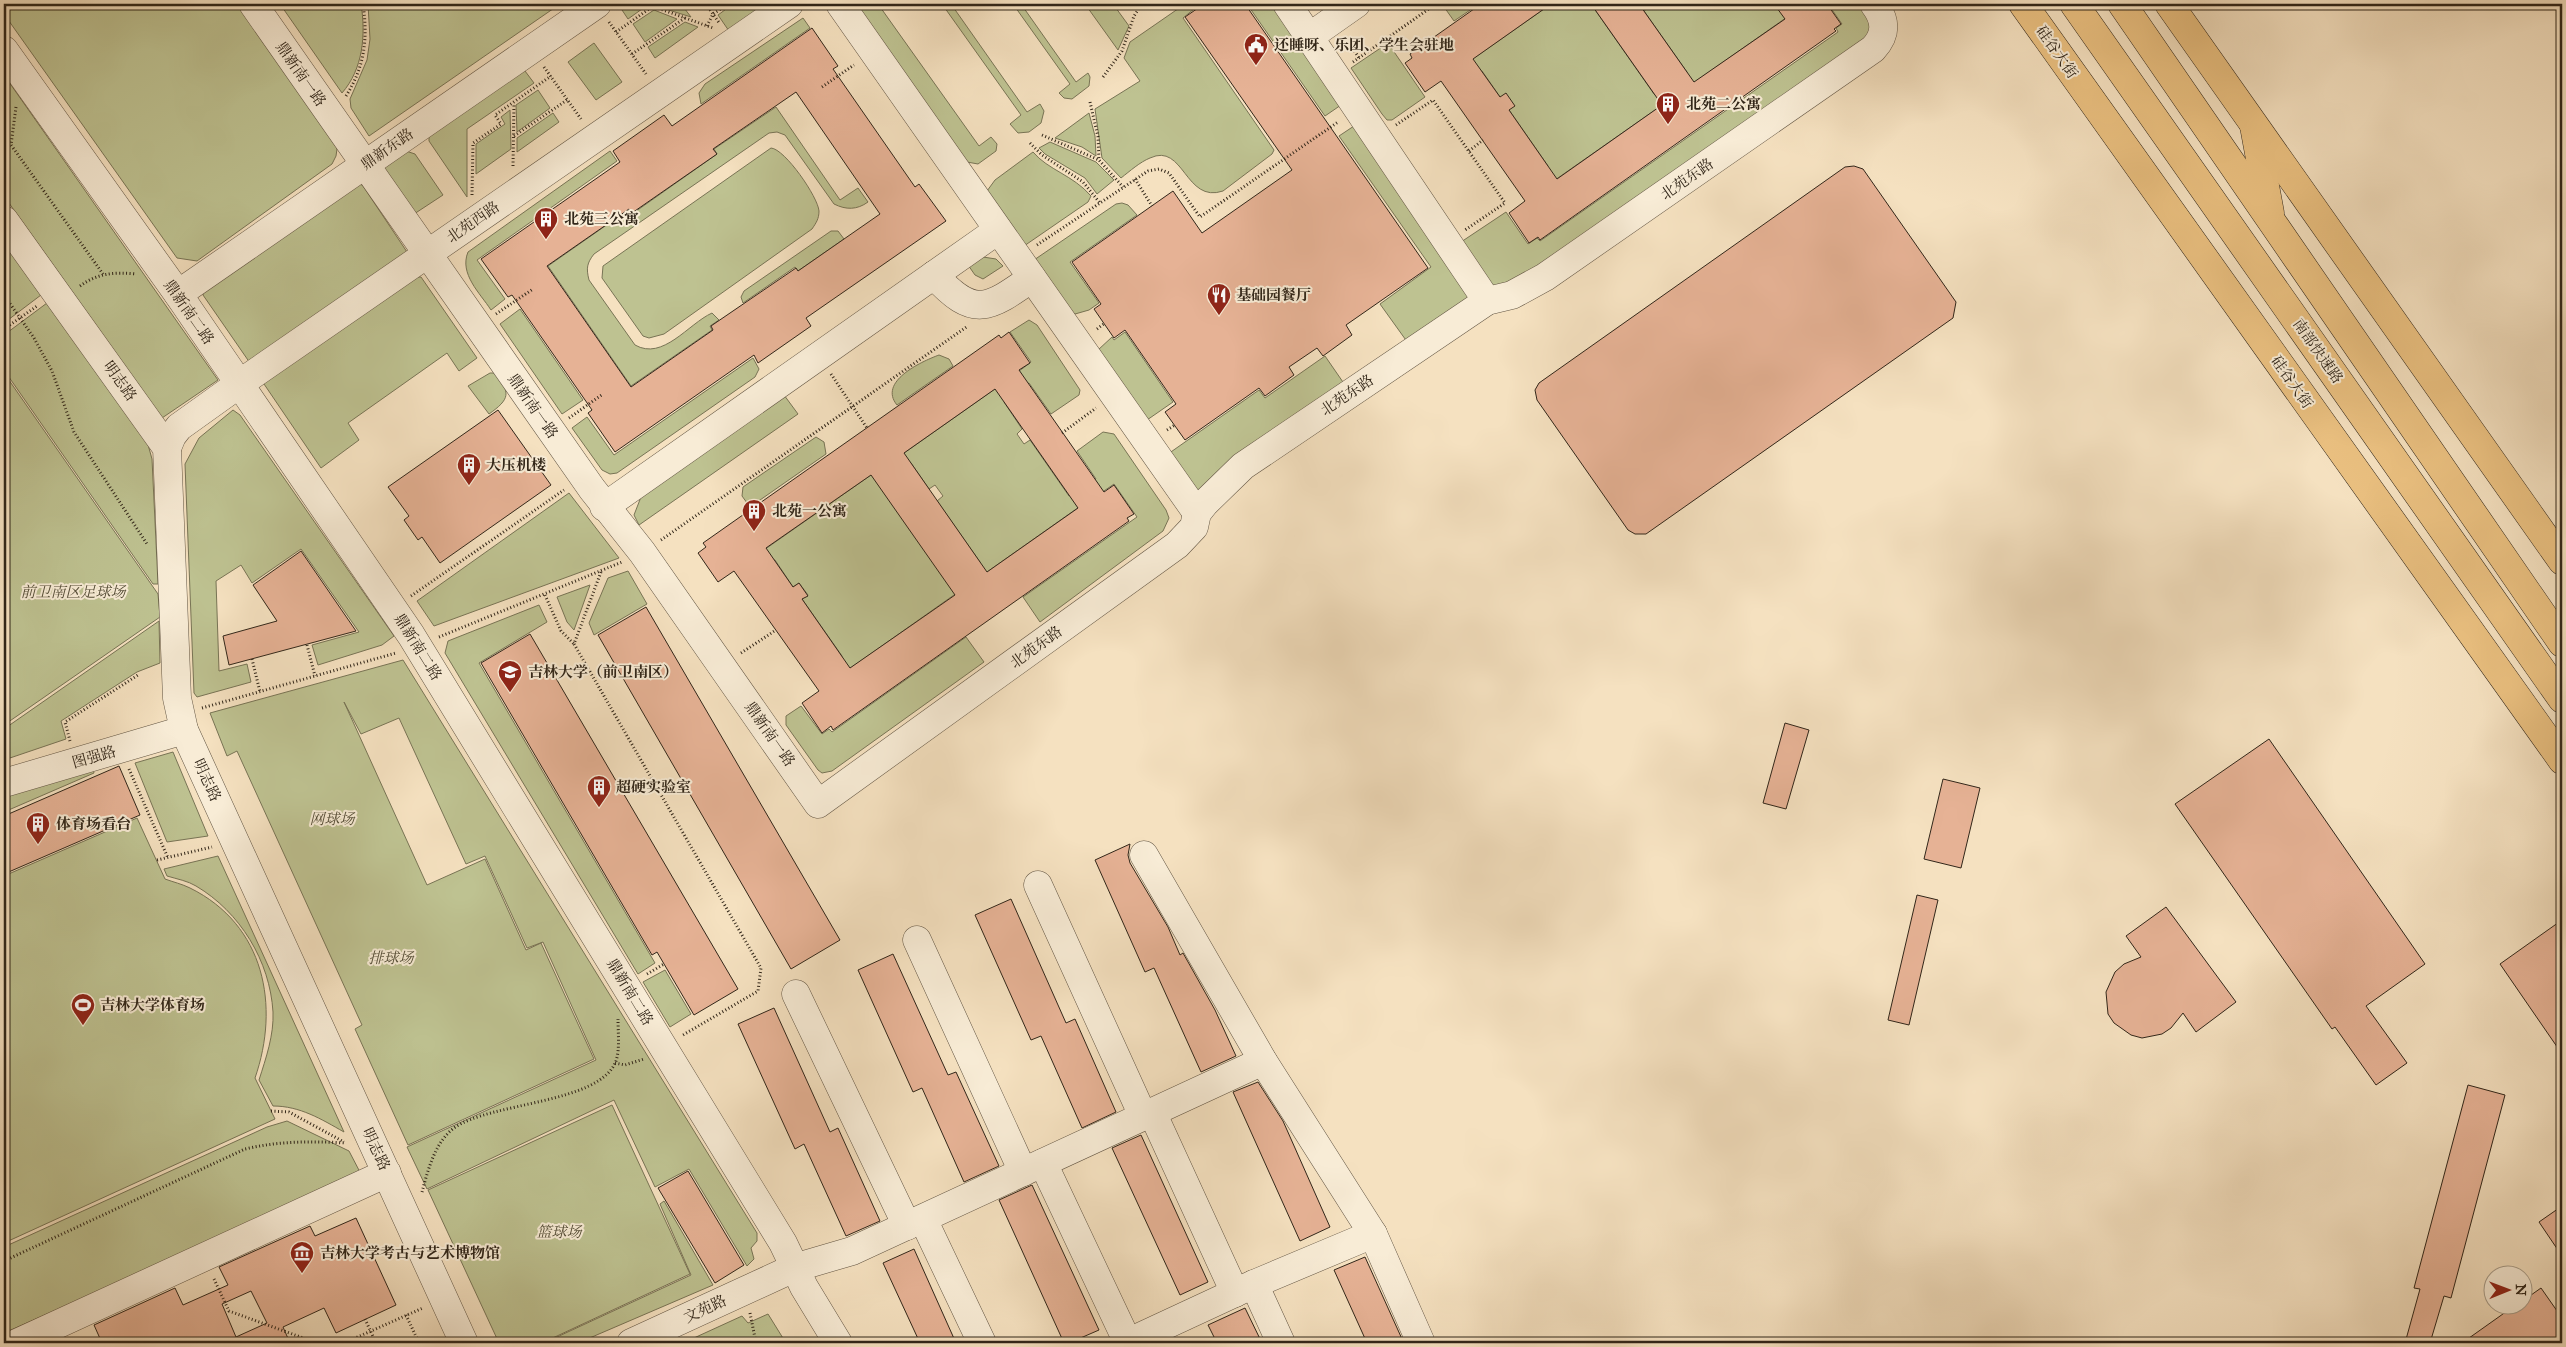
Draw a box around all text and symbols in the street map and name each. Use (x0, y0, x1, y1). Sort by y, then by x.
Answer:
street label: 硅谷大街 (2032, 22, 2082, 82)
public building icon: 还睡呀、乐团、学生会驻地 (1243, 32, 1269, 66)
place label: 还睡呀、乐团、学生会驻地 (1274, 36, 1454, 54)
street label: 鼎新南一路 (272, 38, 330, 110)
building icon: 北苑二公寓 (1655, 91, 1681, 125)
place label: 北苑二公寓 (1686, 95, 1761, 113)
street label: 鼎新东路 (357, 124, 417, 174)
street label: 北苑东路 (1657, 154, 1717, 204)
street label: 北苑西路 (443, 197, 503, 247)
building icon: 北苑三公寓 (533, 206, 559, 240)
place label: 北苑三公寓 (564, 210, 639, 228)
street label: 鼎新南二路 (160, 276, 218, 348)
restaurant icon: 基础园餐厅 (1206, 282, 1232, 316)
place label: 基础园餐厅 (1236, 286, 1311, 304)
street label: 南部快速路 (2289, 315, 2347, 387)
street label: 硅谷大街 (2267, 352, 2317, 412)
street label: 明志路 (99, 358, 141, 404)
street label: 鼎新南一路 (504, 370, 562, 442)
street label: 北苑东路 (1317, 371, 1377, 419)
building icon: 大压机楼 (456, 452, 482, 486)
place label: 大压机楼 (486, 456, 546, 474)
building icon: 北苑一公寓 (741, 498, 767, 532)
place label: 北苑一公寓 (772, 502, 847, 520)
park label: 前卫南区足球场 (20, 583, 127, 601)
street label: 鼎新南二路 (390, 610, 446, 684)
street label: 北苑东路 (1006, 622, 1066, 672)
school or university icon: 吉林大学（前卫南区） (497, 659, 523, 693)
place label: 吉林大学（前卫南区） (528, 663, 678, 681)
street label: 鼎新南一路 (741, 698, 799, 770)
street label: 图强路 (70, 742, 118, 772)
street label: 明志路 (189, 756, 225, 804)
building icon: 超硬实验室 (586, 774, 612, 808)
place label: 超硬实验室 (616, 778, 691, 796)
park label: 网球场 (309, 810, 356, 828)
building icon: 体育场看台 (25, 811, 51, 845)
place label: 体育场看台 (56, 815, 131, 833)
park label: 排球场 (368, 949, 415, 967)
street label: 鼎新南二路 (603, 955, 657, 1029)
sports icon: 吉林大学体育场 (70, 992, 96, 1026)
place label: 吉林大学体育场 (100, 996, 205, 1014)
street label: 明志路 (358, 1125, 394, 1173)
park label: 篮球场 (536, 1223, 583, 1241)
museum icon: 吉林大学考古与艺术博物馆 (289, 1240, 315, 1274)
place label: 吉林大学考古与艺术博物馆 (320, 1244, 500, 1262)
north arrow (2484, 1264, 2534, 1314)
text: N (2512, 1284, 2529, 1296)
street label: 文苑路 (681, 1291, 729, 1327)

